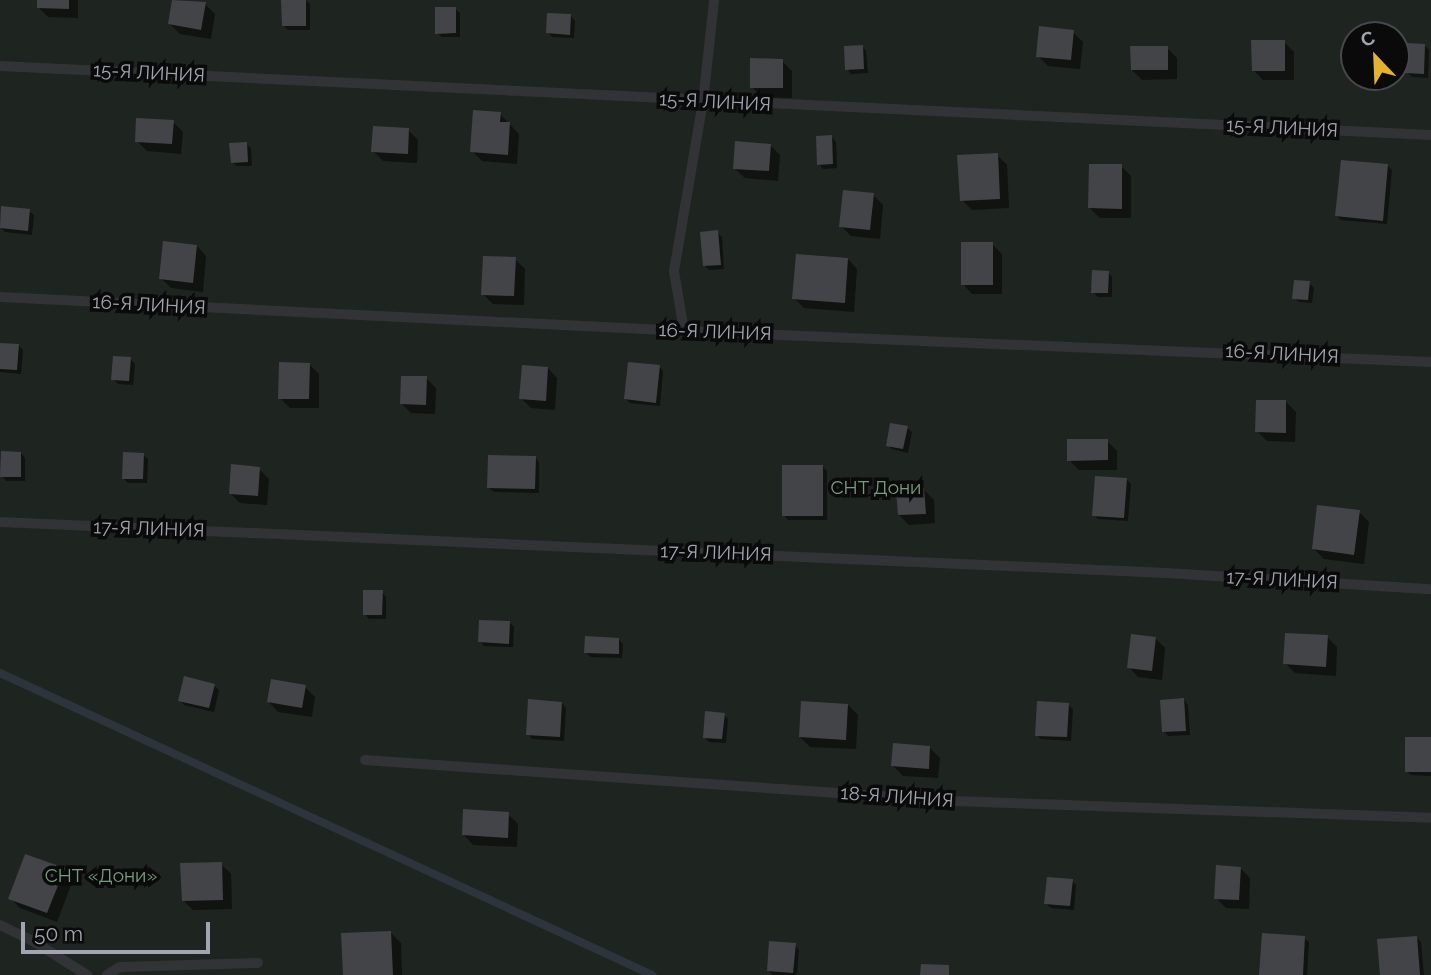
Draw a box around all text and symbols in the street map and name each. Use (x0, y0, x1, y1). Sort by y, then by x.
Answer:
north arrow (1340, 21, 1410, 91)
text: С (1357, 26, 1378, 51)
street label: 15-Я ЛИНИЯ (92, 59, 206, 87)
street label: 15-Я ЛИНИЯ (658, 88, 772, 116)
street label: 15-Я ЛИНИЯ (1225, 114, 1339, 142)
street label: 16-Я ЛИНИЯ (92, 291, 206, 319)
street label: 16-Я ЛИНИЯ (658, 319, 772, 345)
street label: 16-Я ЛИНИЯ (1225, 340, 1339, 368)
park label: СНТ Дони (830, 477, 922, 499)
street label: 17-Я ЛИНИЯ (93, 516, 205, 542)
street label: 17-Я ЛИНИЯ (660, 540, 772, 566)
street label: 17-Я ЛИНИЯ (1226, 566, 1338, 594)
street label: 18-Я ЛИНИЯ (840, 782, 954, 812)
park label: СНТ «Дони» (44, 865, 158, 887)
scale bar (24, 908, 214, 952)
text: 50 m (34, 921, 83, 946)

